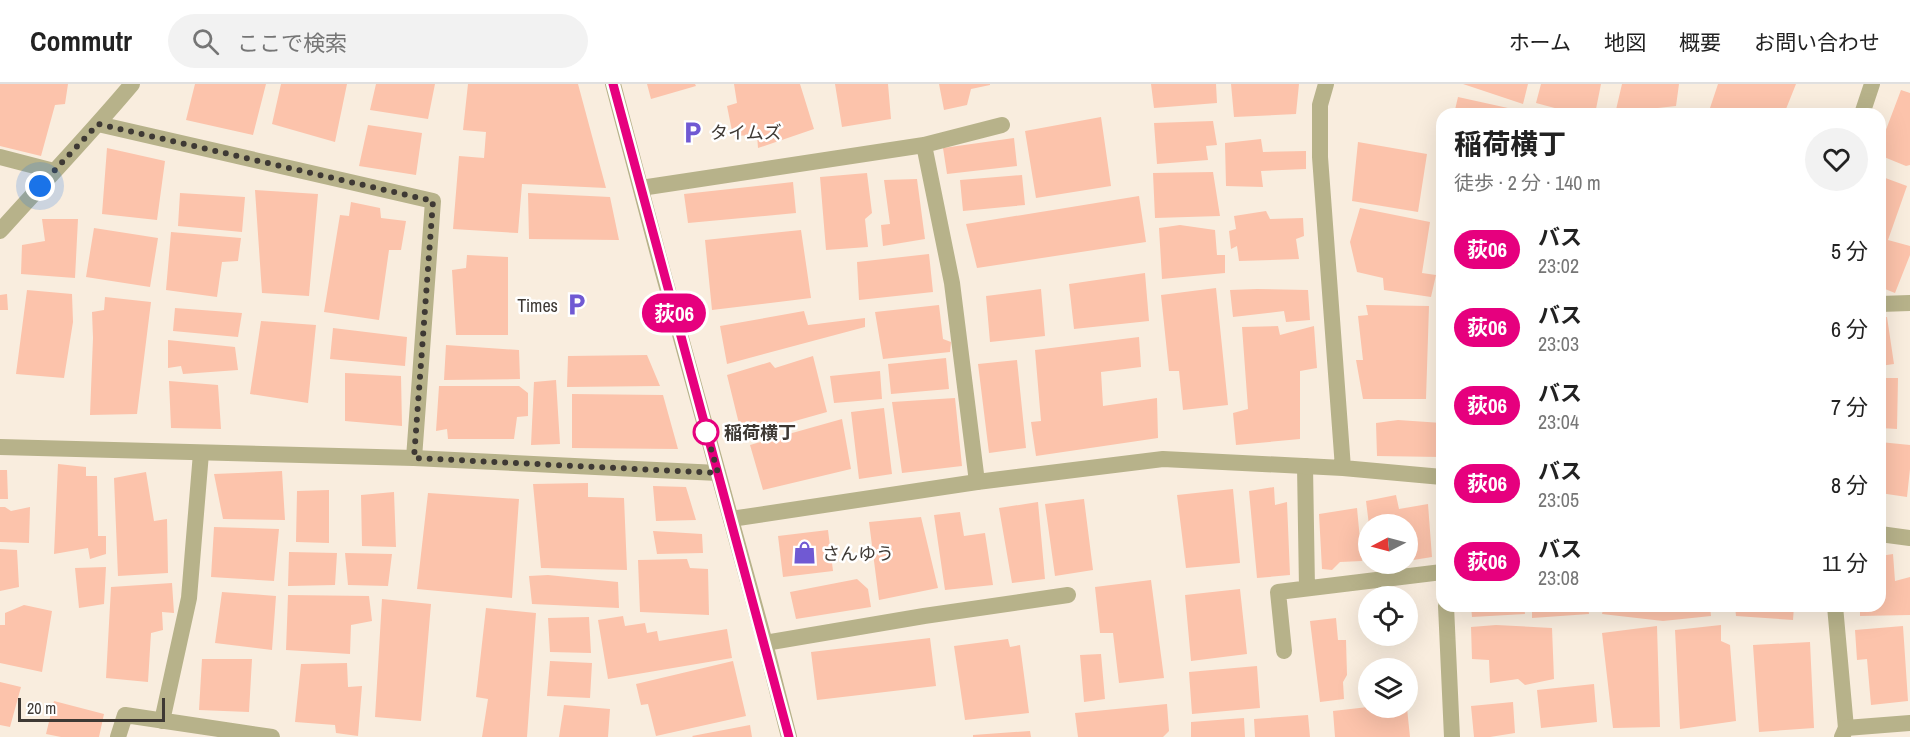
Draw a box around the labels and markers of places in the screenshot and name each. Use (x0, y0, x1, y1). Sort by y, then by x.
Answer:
parking icon: タイムズ (679, 119, 705, 145)
place label: タイムズ (710, 120, 782, 145)
parking icon: Times (563, 292, 589, 318)
place label: Times (517, 293, 558, 318)
marker: 稲荷横丁 (693, 419, 719, 445)
place label: 稲荷横丁 (724, 420, 796, 445)
shop icon: さんゆう (791, 540, 817, 566)
place label: さんゆう (822, 541, 894, 566)

